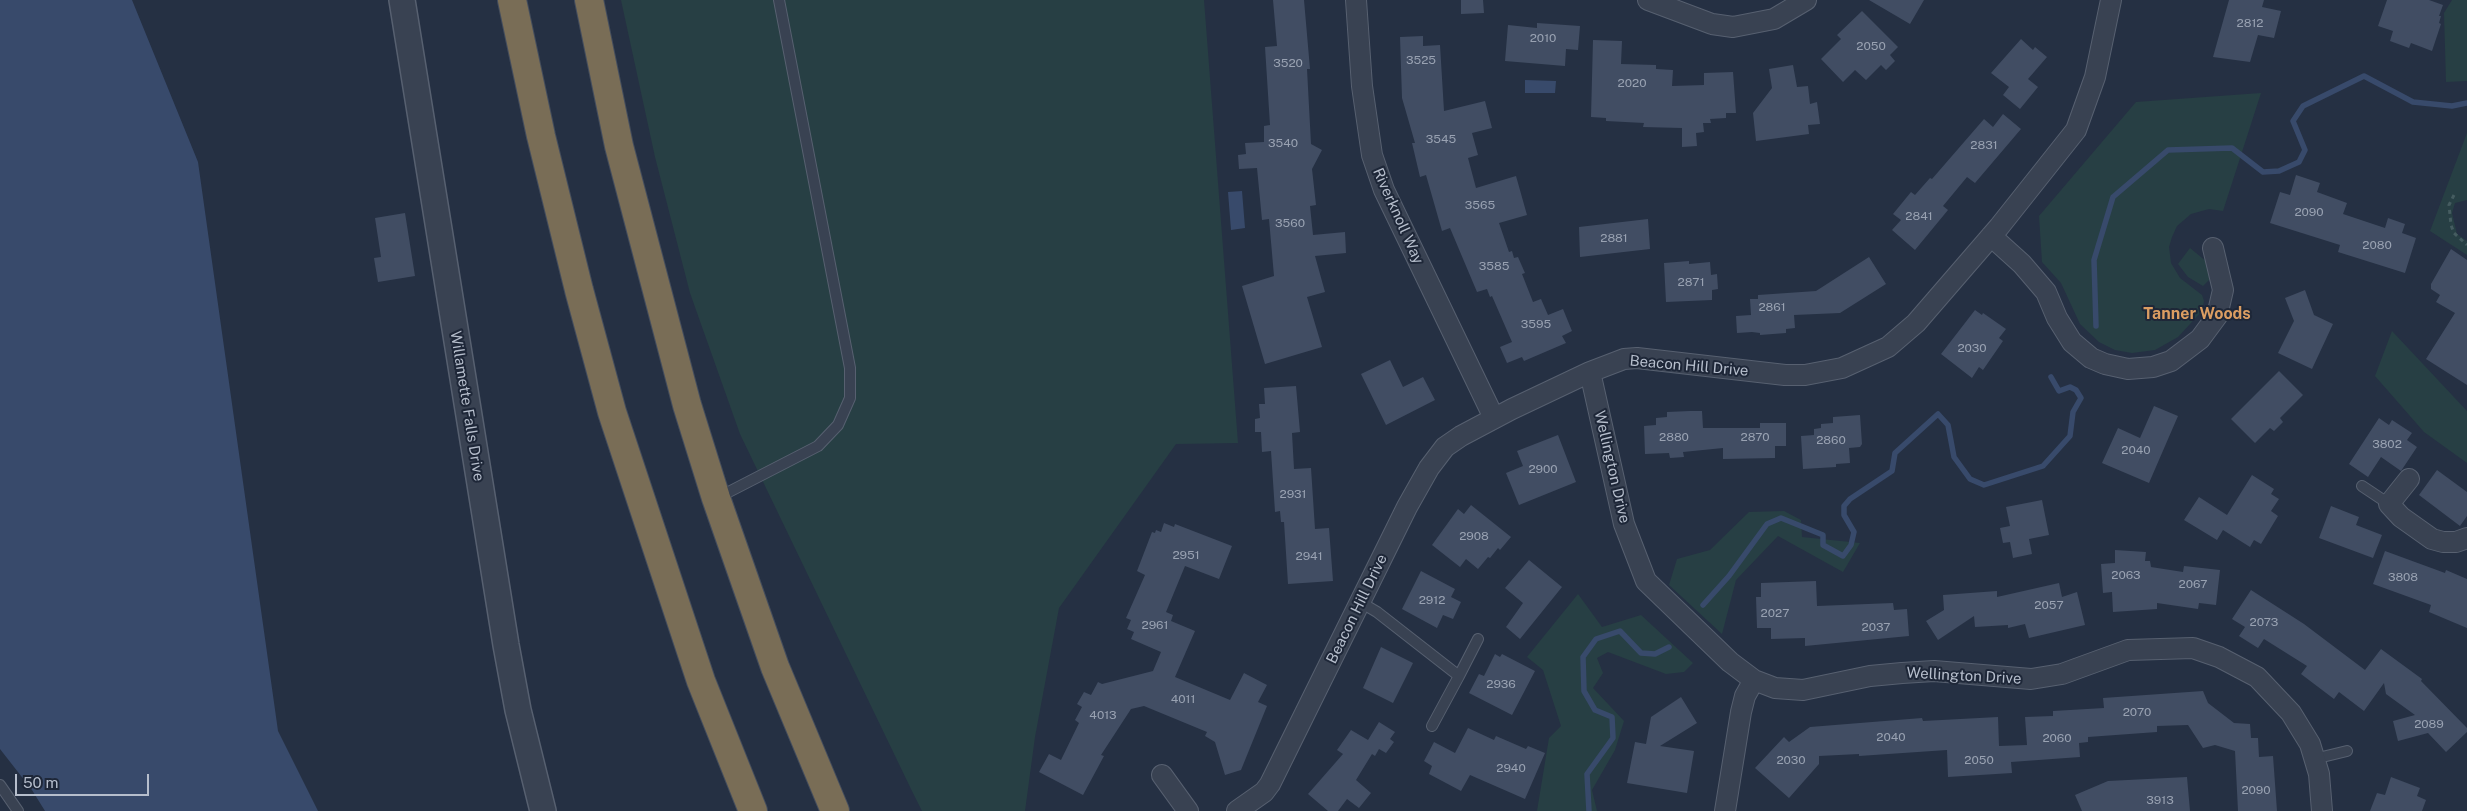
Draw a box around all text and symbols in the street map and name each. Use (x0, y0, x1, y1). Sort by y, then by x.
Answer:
house number: 2812 (2237, 16, 2263, 30)
house number: 2010 (1530, 31, 1556, 45)
house number: 2050 (1856, 39, 1886, 53)
house number: 3525 (1406, 53, 1436, 67)
house number: 3520 (1273, 56, 1303, 70)
house number: 2020 (1618, 76, 1646, 90)
house number: 3545 (1426, 132, 1456, 146)
house number: 3540 (1268, 136, 1298, 150)
house number: 2831 (1970, 138, 1998, 152)
street label: Riverknoll Way (1369, 165, 1427, 267)
house number: 3565 (1465, 198, 1495, 212)
house number: 2090 (2294, 205, 2324, 219)
house number: 2841 (1905, 209, 1933, 223)
house number: 3560 (1275, 216, 1305, 230)
house number: 2881 (1600, 231, 1628, 245)
house number: 2080 (2362, 238, 2392, 252)
house number: 3585 (1479, 259, 1509, 273)
house number: 2871 (1677, 275, 1705, 289)
house number: 2861 (1758, 300, 1786, 314)
district label: Tanner Woods (2143, 304, 2251, 324)
house number: 3595 (1521, 317, 1551, 331)
street label: Willamette Falls Drive (446, 330, 488, 482)
house number: 2030 (1957, 341, 1987, 355)
street label: Beacon Hill Drive (1629, 352, 1749, 380)
street label: Wellington Drive (1590, 409, 1634, 525)
house number: 2880 (1659, 430, 1689, 444)
house number: 2870 (1740, 430, 1770, 444)
house number: 2860 (1816, 433, 1846, 447)
house number: 3802 (2372, 437, 2402, 451)
house number: 2040 (2121, 443, 2151, 457)
house number: 2900 (1528, 462, 1558, 476)
house number: 2931 (1279, 487, 1307, 501)
house number: 2908 (1459, 529, 1489, 543)
house number: 2951 (1172, 548, 1200, 562)
house number: 2941 (1295, 549, 1323, 563)
street label: Beacon Hill Drive (1323, 551, 1391, 667)
house number: 2063 (2111, 568, 2141, 582)
house number: 3808 (2388, 570, 2418, 584)
house number: 2067 (2179, 577, 2207, 591)
house number: 2912 (1419, 593, 1445, 607)
house number: 2057 (2034, 598, 2064, 612)
house number: 2027 (1761, 606, 1789, 620)
house number: 2073 (2250, 615, 2278, 629)
house number: 2961 (1142, 618, 1168, 632)
house number: 2037 (1862, 620, 1890, 634)
street label: Wellington Drive (1906, 664, 2022, 688)
house number: 2936 (1486, 677, 1516, 691)
house number: 4011 (1171, 692, 1195, 706)
house number: 2070 (2123, 705, 2151, 719)
house number: 4013 (1089, 708, 1117, 722)
house number: 2089 (2414, 717, 2444, 731)
house number: 2040 (1876, 730, 1906, 744)
house number: 2060 (2042, 731, 2072, 745)
house number: 2030 (1776, 753, 1806, 767)
house number: 2050 (1964, 753, 1994, 767)
house number: 2940 (1496, 761, 1526, 775)
scale bar (18, 764, 151, 796)
text: 50 m (23, 774, 58, 791)
house number: 2090 (2241, 783, 2271, 797)
house number: 3913 (2146, 793, 2174, 807)

